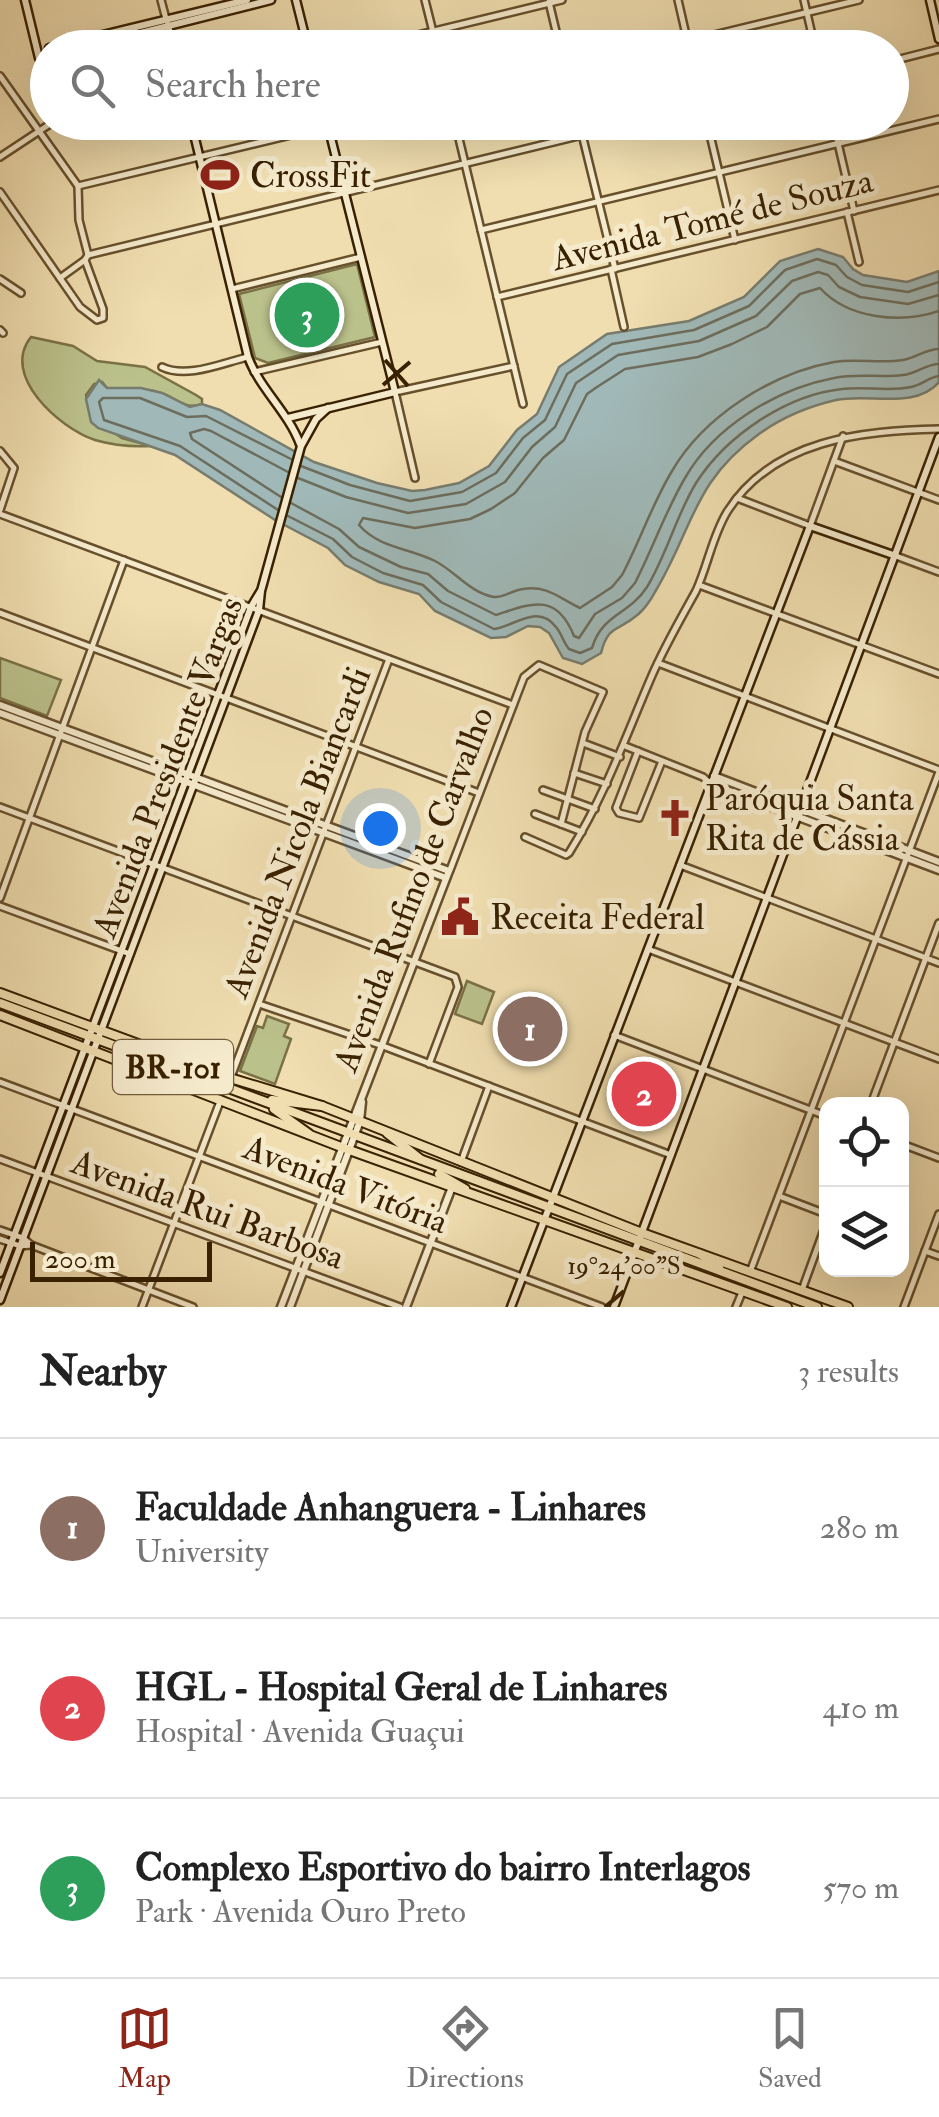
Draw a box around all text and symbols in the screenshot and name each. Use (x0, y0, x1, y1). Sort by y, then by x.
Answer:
search box (30, 30, 909, 140)
icon: search (65, 58, 120, 113)
text: Search here (145, 61, 321, 109)
sports icon: CrossFit (199, 154, 241, 196)
place label: CrossFit (250, 154, 371, 198)
street label: Avenida Tomé de Souza (546, 159, 878, 281)
pin: 3 (274, 278, 340, 352)
street label: Avenida Presidente Vargas (82, 591, 253, 945)
street label: Avenida Nicola Biancardi (214, 661, 381, 1005)
street label: Avenida Rufino de Carvalho (324, 701, 504, 1079)
place label: Paróquia Santa Rita de Cássia (705, 777, 914, 861)
church icon: Paróquia Santa Rita de Cássia (654, 797, 696, 839)
your location (355, 803, 406, 854)
public building icon: Receita Federal (439, 896, 481, 938)
place label: Receita Federal (490, 896, 704, 940)
pin: 1 (498, 992, 562, 1066)
road number: BR-101 (113, 1040, 233, 1094)
pin: 2 (612, 1056, 676, 1132)
map controls (819, 1097, 909, 1277)
button: locate (819, 1097, 909, 1187)
street label: Avenida Vitória (236, 1125, 455, 1244)
street label: Avenida Rui Barbosa (64, 1140, 351, 1280)
button: layers (819, 1187, 909, 1277)
scale bar (30, 1237, 212, 1282)
text: 200 m (45, 1242, 116, 1277)
text: 19°24'00"S (567, 1251, 681, 1282)
text: Nearby (40, 1346, 166, 1398)
text: 3 results (798, 1352, 899, 1392)
text: Faculdade Anhanguera - Linhares (135, 1484, 646, 1532)
text: 1 (67, 1508, 78, 1548)
text: 280 m (820, 1508, 899, 1548)
text: University (135, 1532, 268, 1572)
text: HGL - Hospital Geral de Linhares (135, 1664, 668, 1712)
text: 2 (64, 1688, 81, 1728)
text: 410 m (823, 1688, 899, 1728)
text: Hospital · Avenida Guaçui (135, 1712, 465, 1752)
text: Complexo Esportivo do bairro Interlagos (135, 1844, 751, 1892)
text: 3 (66, 1868, 79, 1908)
text: 570 m (822, 1868, 899, 1908)
text: Park · Avenida Ouro Preto (135, 1892, 466, 1932)
tab: Map (117, 2001, 172, 2096)
tab: Directions (406, 2001, 524, 2096)
tab: Saved (758, 2001, 822, 2096)

